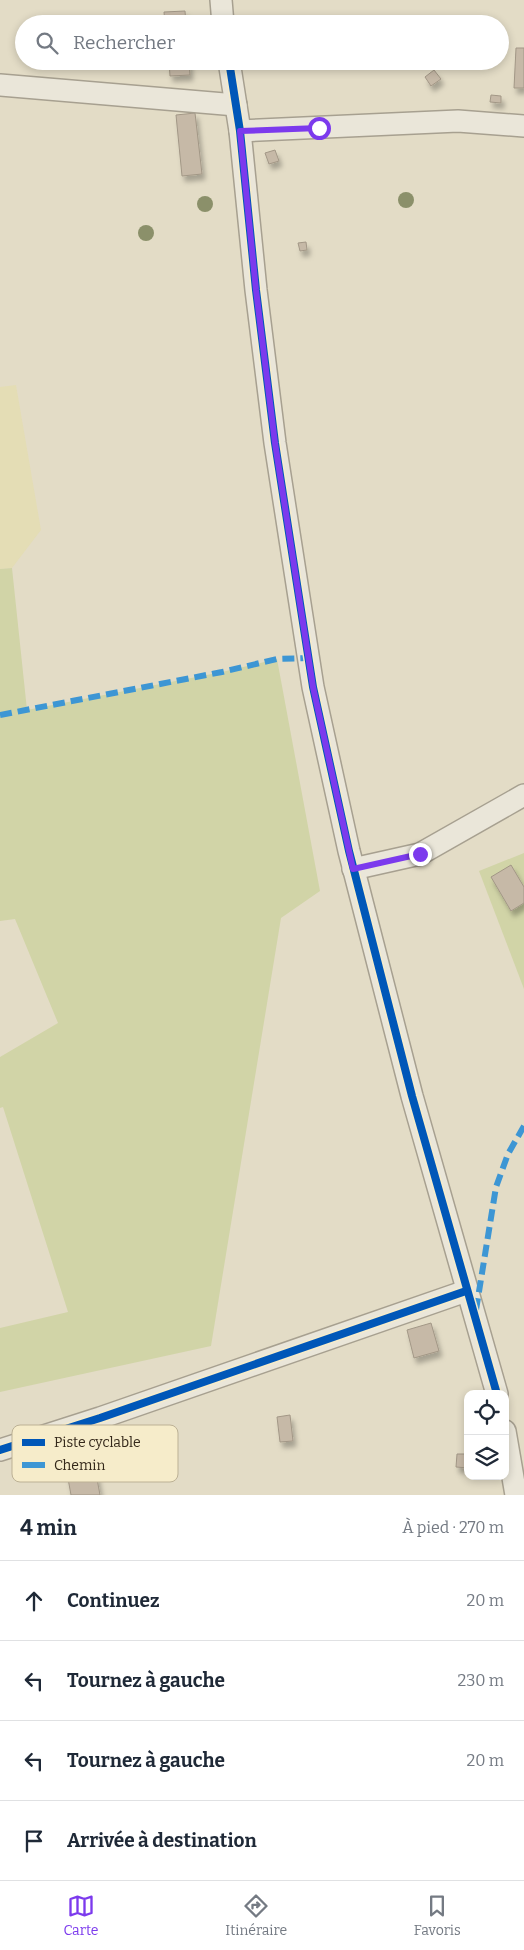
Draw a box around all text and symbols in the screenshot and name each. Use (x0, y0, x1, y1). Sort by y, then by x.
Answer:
search box (15, 15, 509, 70)
icon: search (33, 29, 61, 57)
text: Rechercher (73, 31, 175, 54)
route start (308, 117, 331, 140)
route end (409, 843, 432, 866)
map controls (464, 1390, 509, 1480)
button: locate (464, 1390, 509, 1435)
legend (12, 1425, 178, 1482)
text: Piste cyclable (54, 1434, 141, 1451)
button: layers (464, 1435, 509, 1480)
text: Chemin (54, 1457, 106, 1474)
text: 4 min (20, 1515, 77, 1541)
text: À pied · 270 m (402, 1518, 504, 1537)
icon: ahead (20, 1587, 48, 1615)
text: Continuez (67, 1589, 160, 1612)
text: 20 m (467, 1591, 504, 1610)
icon: left (20, 1667, 48, 1695)
text: Tournez à gauche (67, 1669, 225, 1692)
text: 230 m (457, 1671, 504, 1690)
icon: left (20, 1747, 48, 1775)
text: Tournez à gauche (67, 1749, 225, 1772)
text: 20 m (467, 1751, 504, 1770)
icon: arrive (20, 1827, 48, 1855)
text: Arrivée à destination (67, 1829, 257, 1852)
tab: Carte (63, 1892, 99, 1939)
tab: Itinéraire (225, 1892, 287, 1939)
tab: Favoris (414, 1892, 461, 1939)

